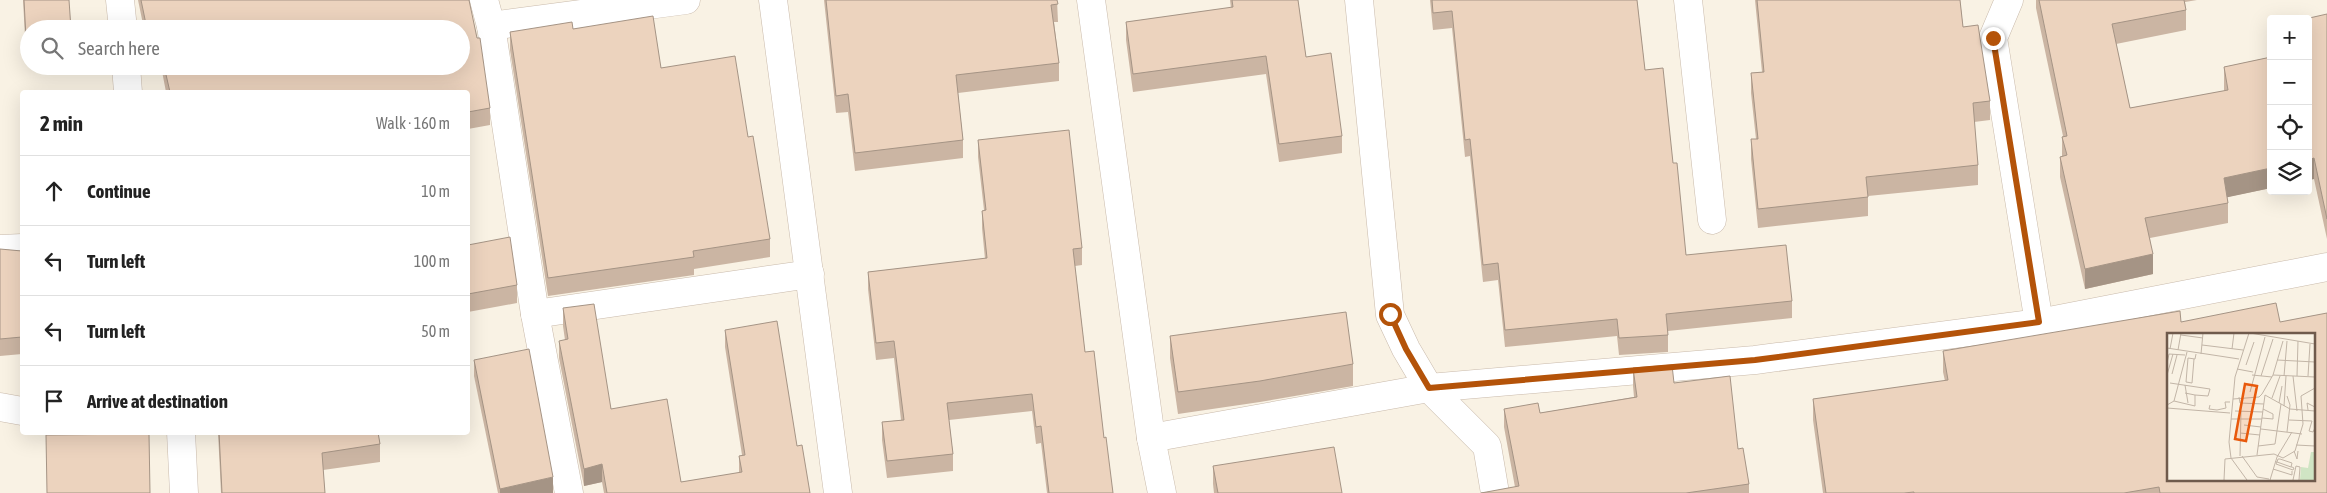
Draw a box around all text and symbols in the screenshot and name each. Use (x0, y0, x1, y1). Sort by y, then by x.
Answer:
map controls (2267, 15, 2312, 195)
button: + (2267, 15, 2312, 60)
search box (20, 20, 470, 75)
route end (1982, 27, 2005, 50)
icon: search (38, 34, 66, 62)
text: Search here (78, 37, 160, 59)
button: − (2267, 60, 2312, 105)
button: locate (2267, 105, 2312, 150)
text: 2 min (40, 111, 83, 135)
text: Walk · 160 m (376, 114, 450, 132)
button: layers (2267, 150, 2312, 195)
icon: ahead (40, 177, 68, 205)
text: Continue (87, 180, 151, 202)
text: 10 m (421, 182, 450, 200)
icon: left (40, 247, 68, 275)
text: Turn left (87, 250, 145, 272)
text: 100 m (414, 252, 450, 270)
route start (1379, 303, 1402, 326)
icon: left (40, 317, 68, 345)
text: Turn left (87, 320, 145, 342)
text: 50 m (421, 322, 450, 340)
inset map (2167, 333, 2314, 480)
icon: arrive (40, 387, 68, 415)
text: Arrive at destination (87, 390, 228, 412)

